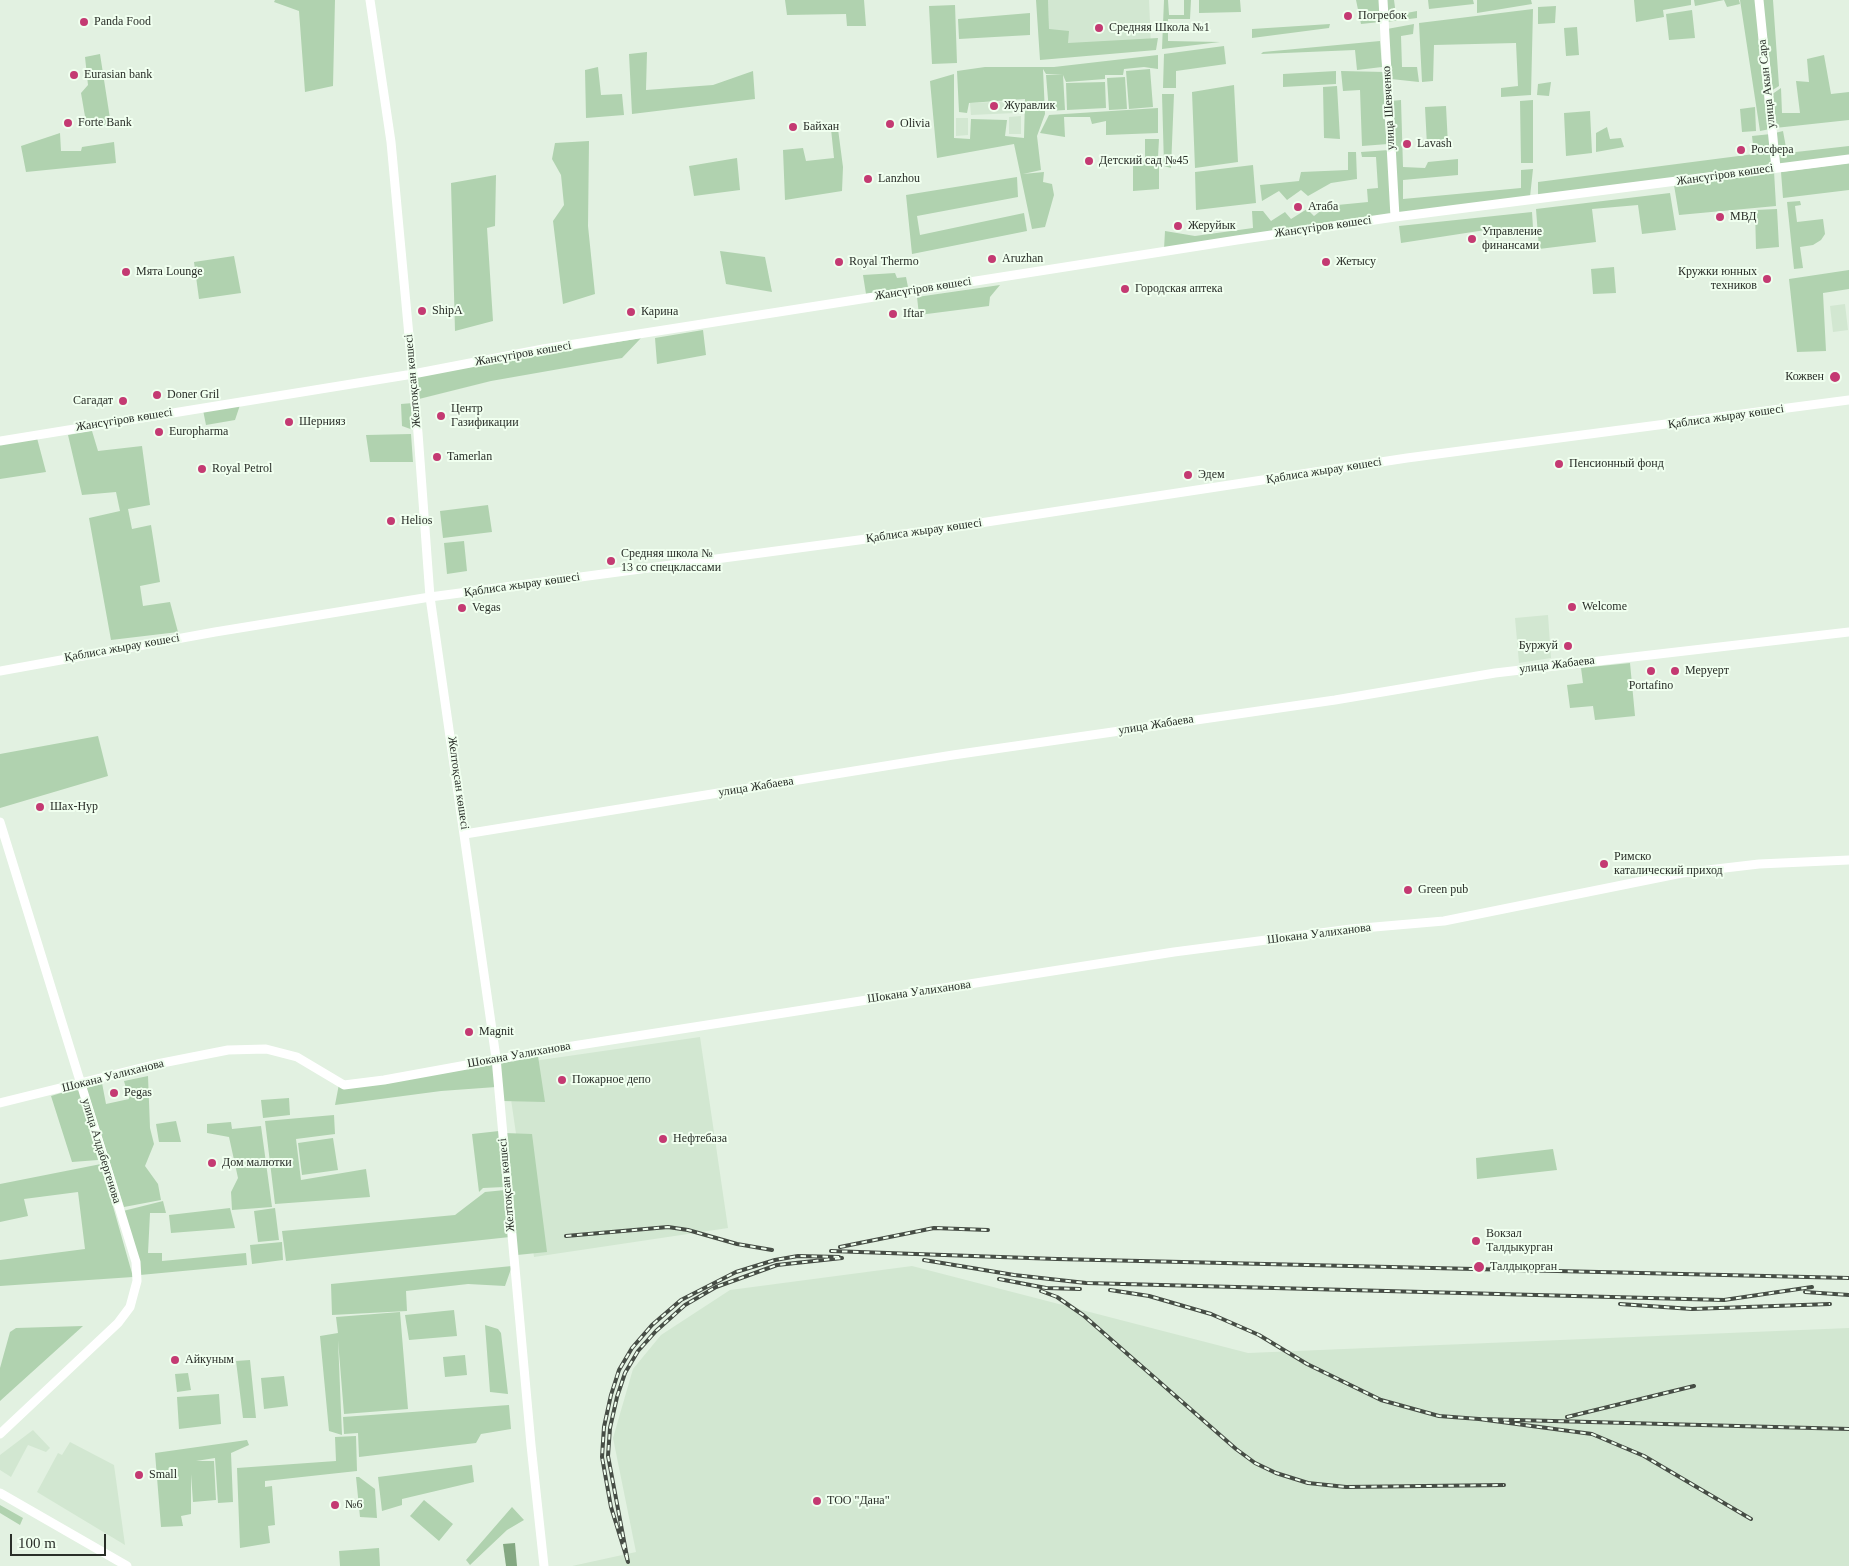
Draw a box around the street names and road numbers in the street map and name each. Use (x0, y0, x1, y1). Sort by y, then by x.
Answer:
street label: улица Акын Сара (1755, 39, 1779, 129)
street label: улица Шевченко (1380, 66, 1398, 150)
street label: Жансүгіров көшесі (1676, 161, 1774, 189)
street label: Жансүгіров көшесі (1274, 213, 1372, 241)
street label: Жансүгіров көшесі (874, 274, 972, 304)
street label: Желтоқсан көшесі (402, 334, 424, 428)
street label: Жансүгіров көшесі (474, 338, 572, 370)
street label: Қаблиса жырау көшесі (1667, 402, 1785, 432)
street label: Жансүгіров көшесі (75, 405, 173, 435)
street label: Қаблиса жырау көшесі (1265, 455, 1383, 487)
street label: Қаблиса жырау көшесі (865, 516, 983, 546)
street label: Қаблиса жырау көшесі (463, 570, 581, 600)
street label: Қаблиса жырау көшесі (63, 631, 181, 665)
street label: улица Жабаева (1518, 653, 1596, 677)
street label: улица Жабаева (1117, 712, 1195, 738)
street label: Желтоқсан көшесі (444, 735, 472, 831)
street label: улица Жабаева (717, 774, 795, 800)
street label: Шокана Уалиханова (1266, 920, 1372, 948)
street label: Шокана Уалиханова (866, 978, 972, 1006)
street label: Шокана Уалиханова (466, 1039, 572, 1071)
street label: Шокана Уалиханова (61, 1056, 165, 1096)
street label: улица Алдабергенова (78, 1097, 124, 1205)
street label: Желтоқсан көшесі (496, 1138, 518, 1232)

